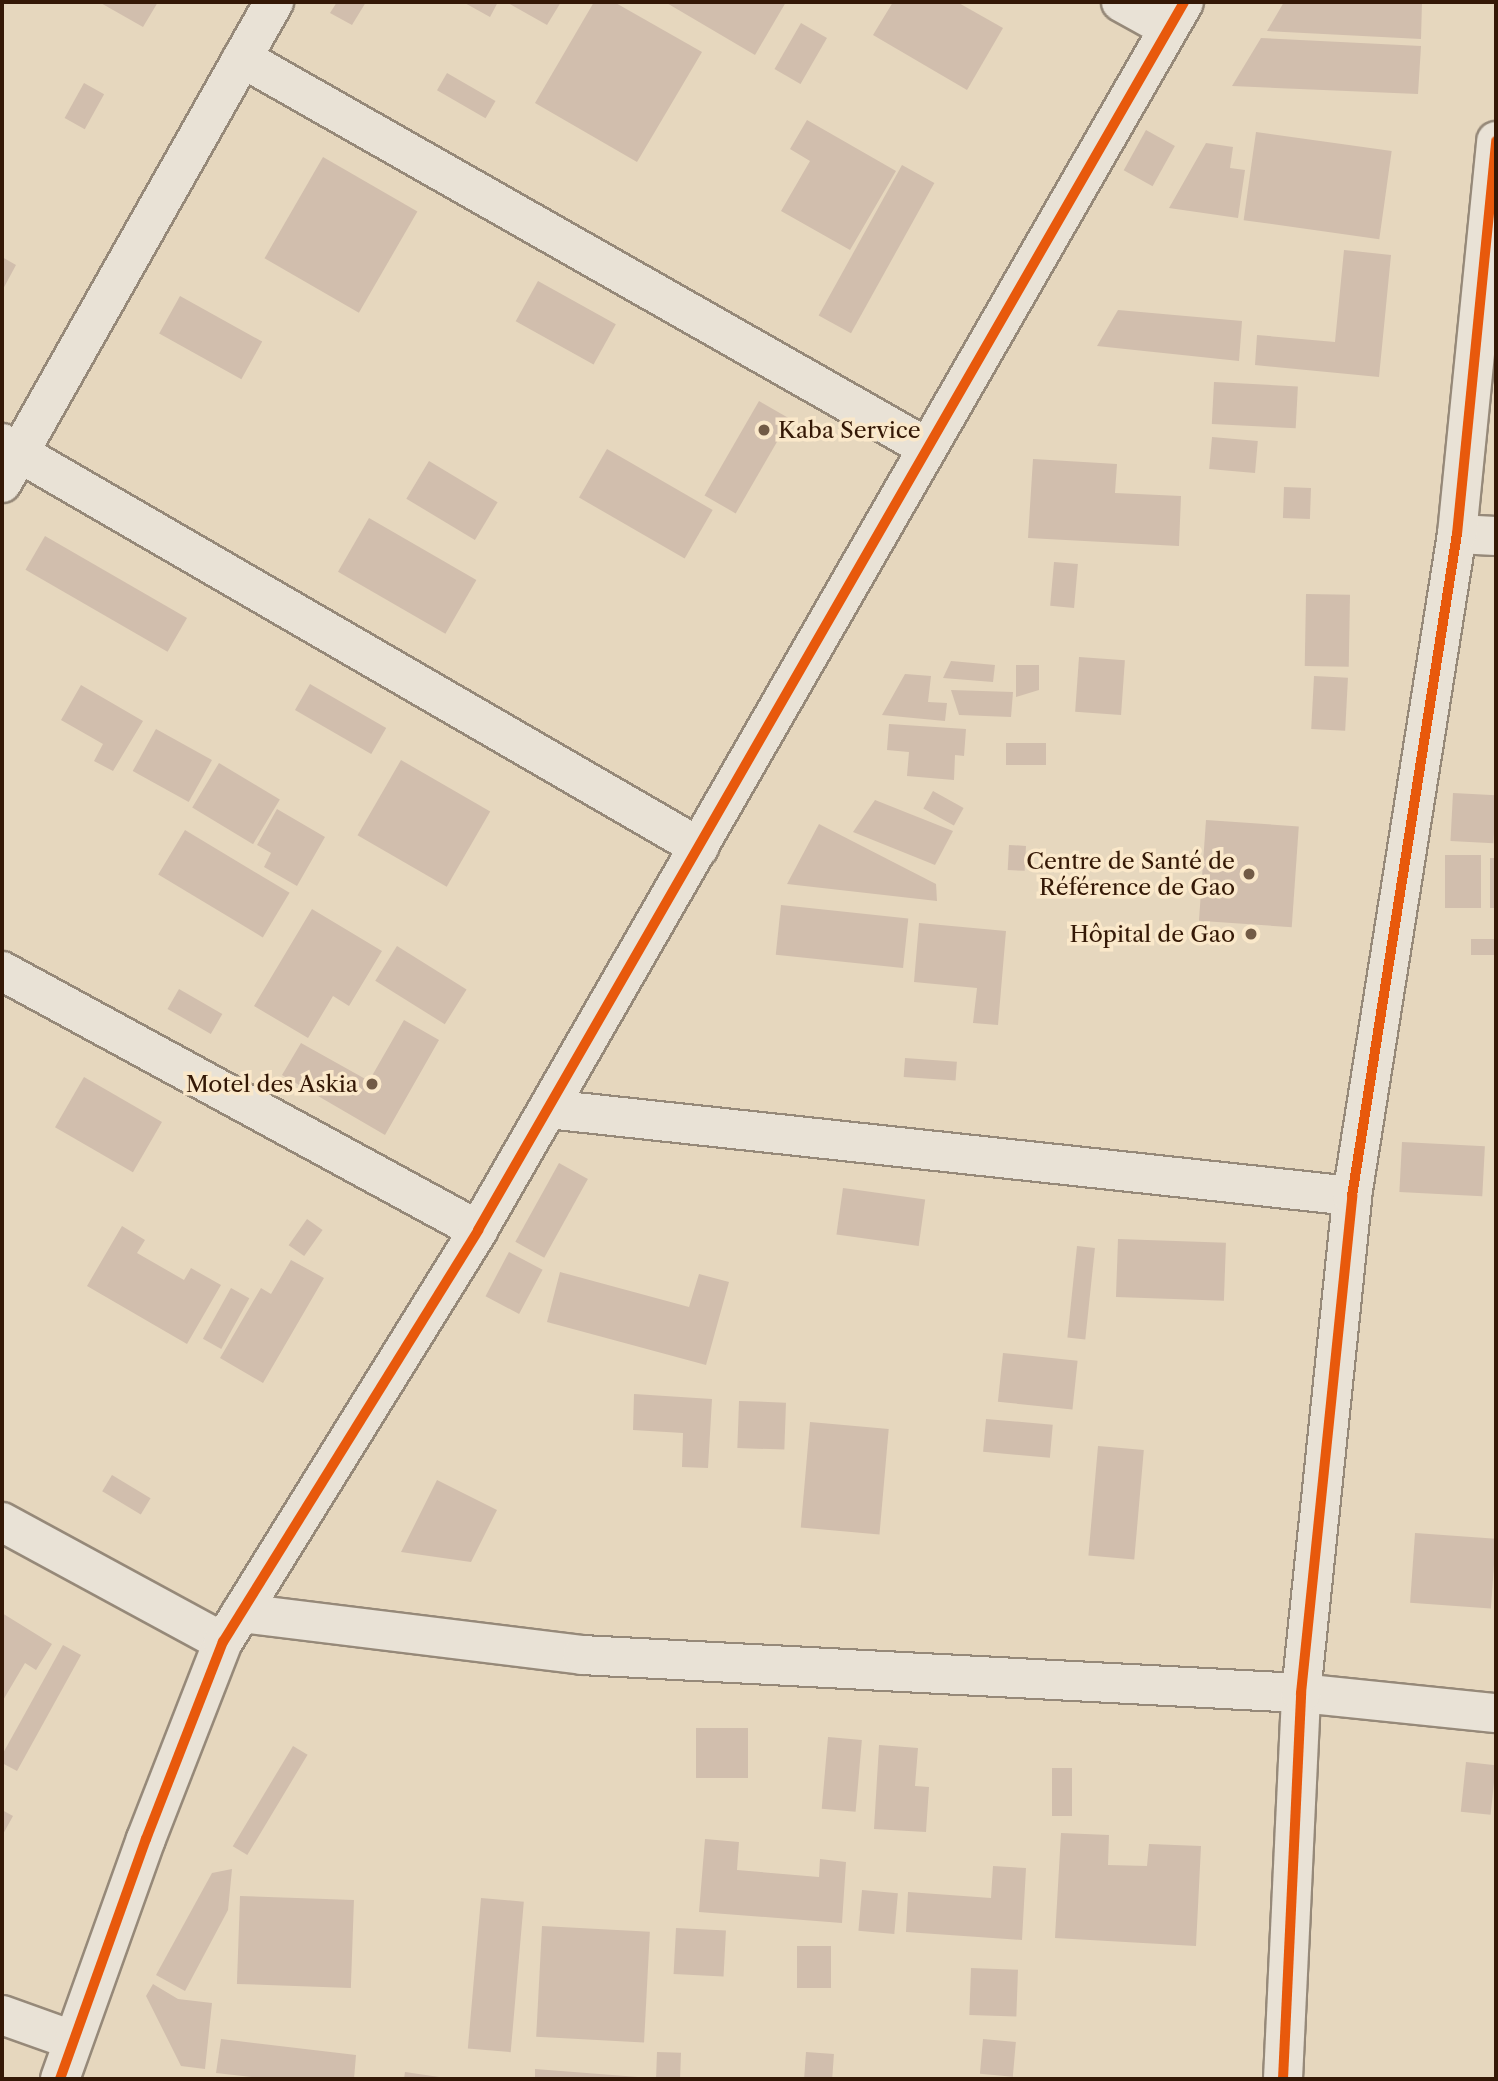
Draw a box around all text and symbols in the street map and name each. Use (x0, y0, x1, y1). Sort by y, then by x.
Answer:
place label: Kaba Service (778, 416, 921, 444)
marker: Kaba Service (756, 422, 772, 438)
place label: Centre de Santé de Référence de Gao (1026, 847, 1235, 901)
marker: Centre de Santé de Référence de Gao (1241, 866, 1257, 882)
place label: Hôpital de Gao (1070, 920, 1235, 948)
marker: Hôpital de Gao (1241, 924, 1261, 944)
place label: Motel des Askia (185, 1070, 358, 1098)
marker: Motel des Askia (364, 1076, 380, 1092)

